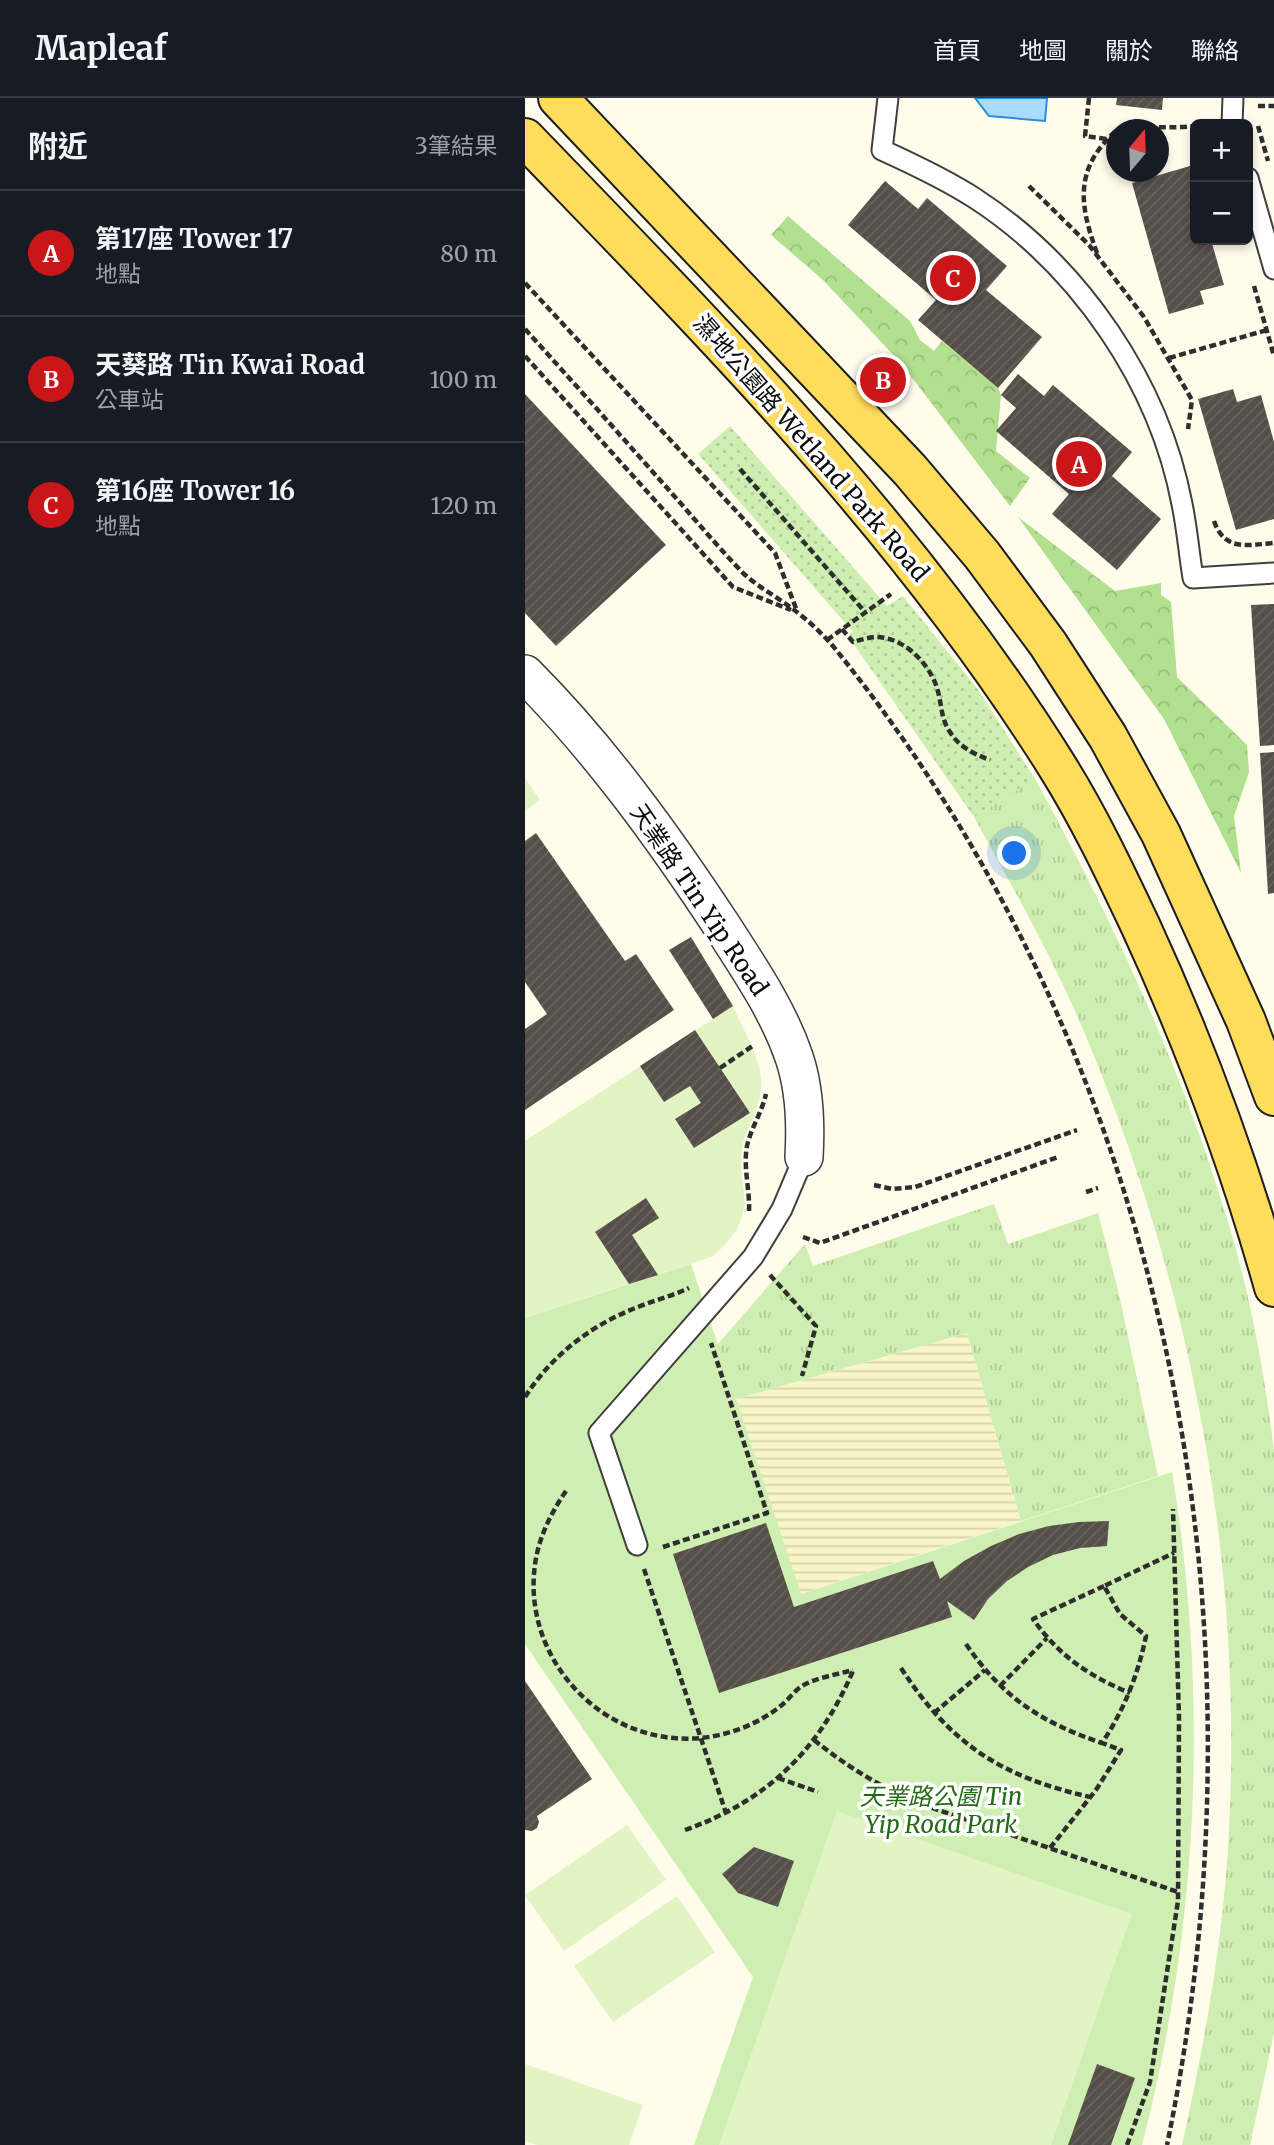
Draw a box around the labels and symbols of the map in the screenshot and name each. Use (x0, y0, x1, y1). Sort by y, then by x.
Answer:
north arrow (1106, 119, 1169, 182)
pin: C (930, 252, 976, 304)
street label: 濕地公園路 Wetland Park Road (687, 308, 936, 588)
pin: B (860, 354, 906, 406)
pin: A (1056, 438, 1102, 490)
street label: 天業路 Tin Yip Road (624, 798, 775, 1002)
your location (997, 836, 1031, 870)
park label: 天業路公園 Tin Yip Road Park (860, 1781, 1022, 1840)

